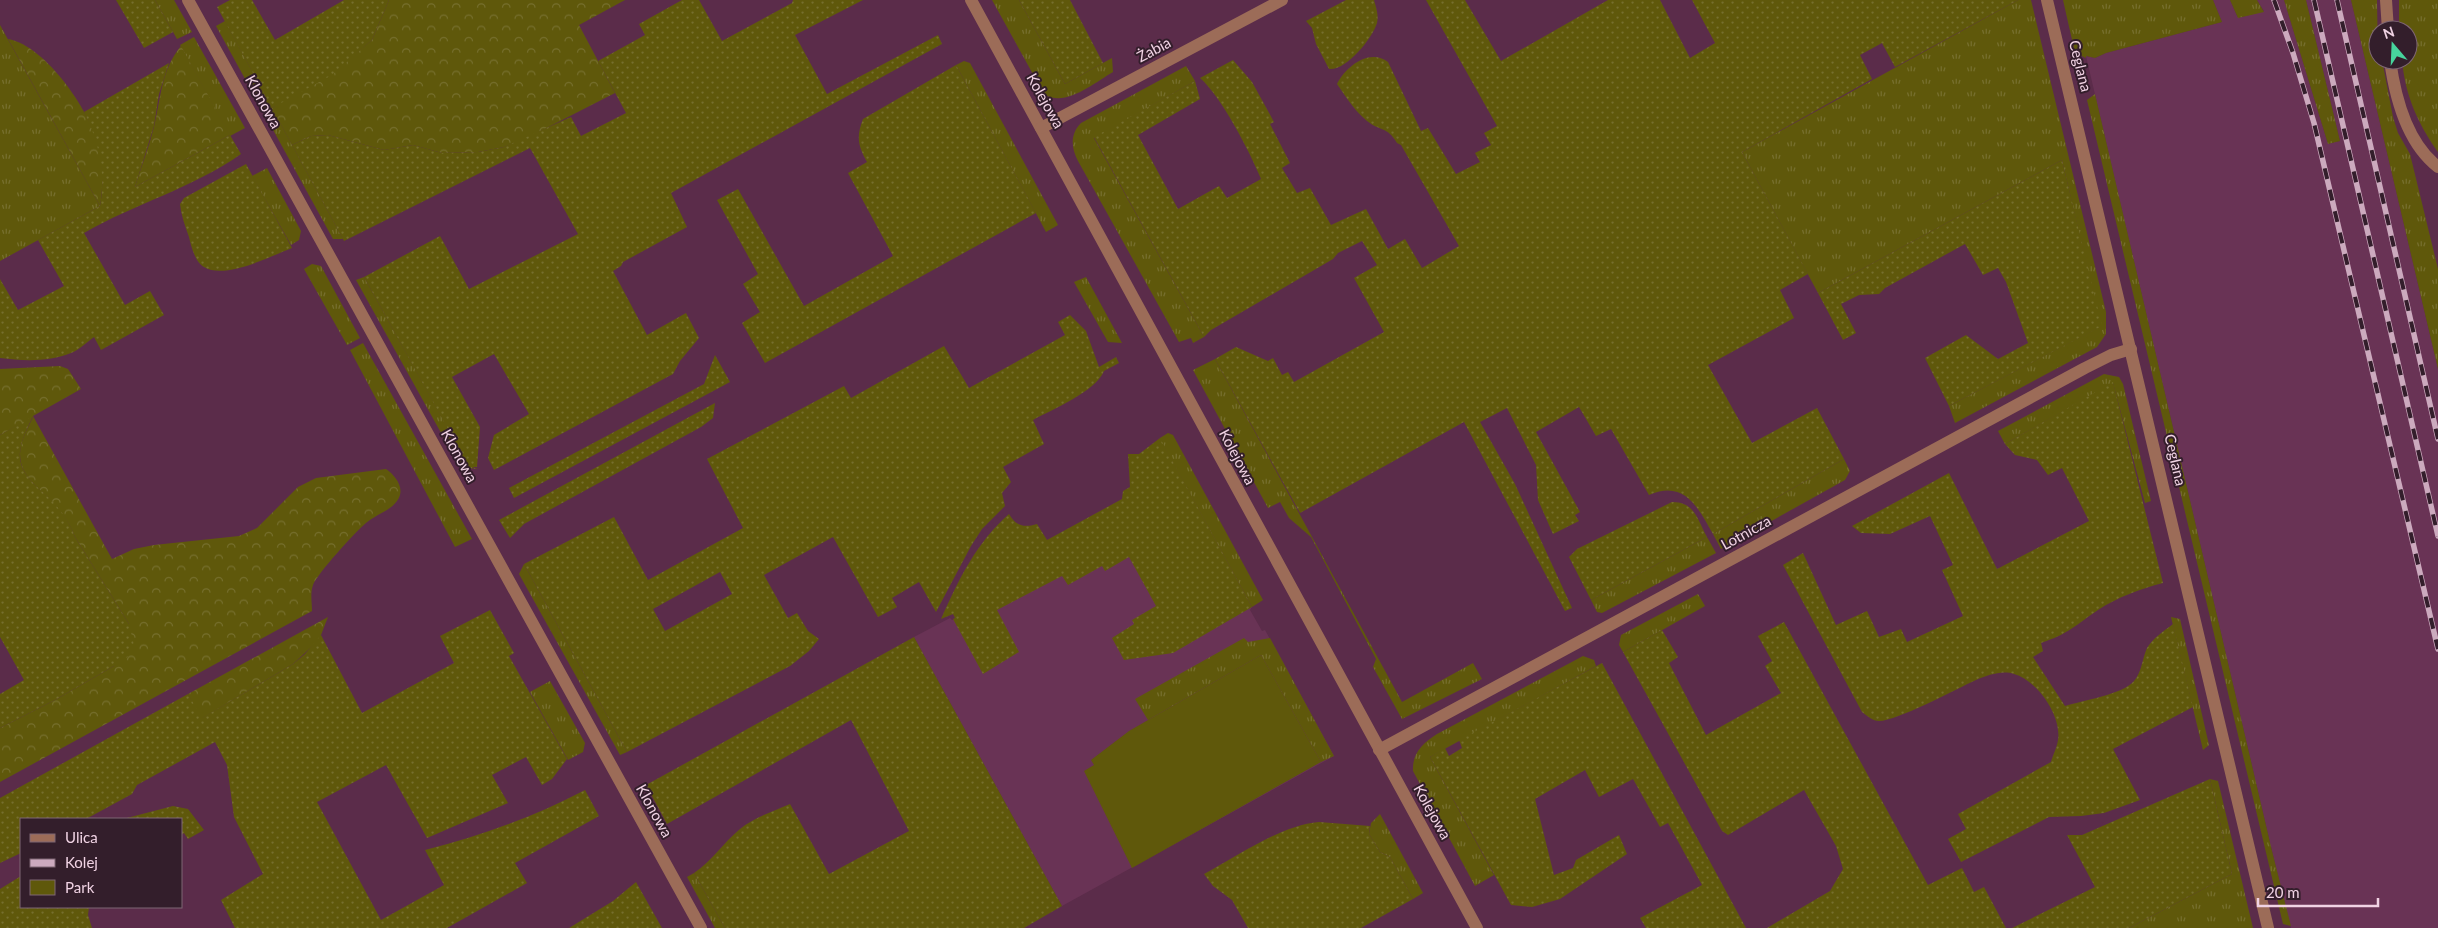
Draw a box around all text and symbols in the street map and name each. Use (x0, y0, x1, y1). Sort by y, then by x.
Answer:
north arrow (2368, 20, 2418, 70)
text: N (2381, 22, 2396, 42)
street label: Żabia (1133, 33, 1174, 65)
street label: Ceglana (2066, 38, 2096, 93)
street label: Kolejowa (1023, 70, 1068, 131)
street label: Klonowa (242, 72, 286, 131)
street label: Klonowa (438, 426, 482, 485)
street label: Kolejowa (1216, 426, 1260, 487)
street label: Ceglana (2161, 432, 2191, 487)
street label: Lotnicza (1717, 511, 1774, 553)
street label: Klonowa (633, 781, 677, 840)
street label: Kolejowa (1410, 781, 1455, 842)
legend (20, 818, 182, 908)
text: Ulica (65, 828, 98, 846)
text: Kolej (65, 853, 98, 871)
scale bar (2258, 876, 2378, 908)
text: Park (65, 878, 95, 896)
text: 20 m (2266, 883, 2300, 901)

